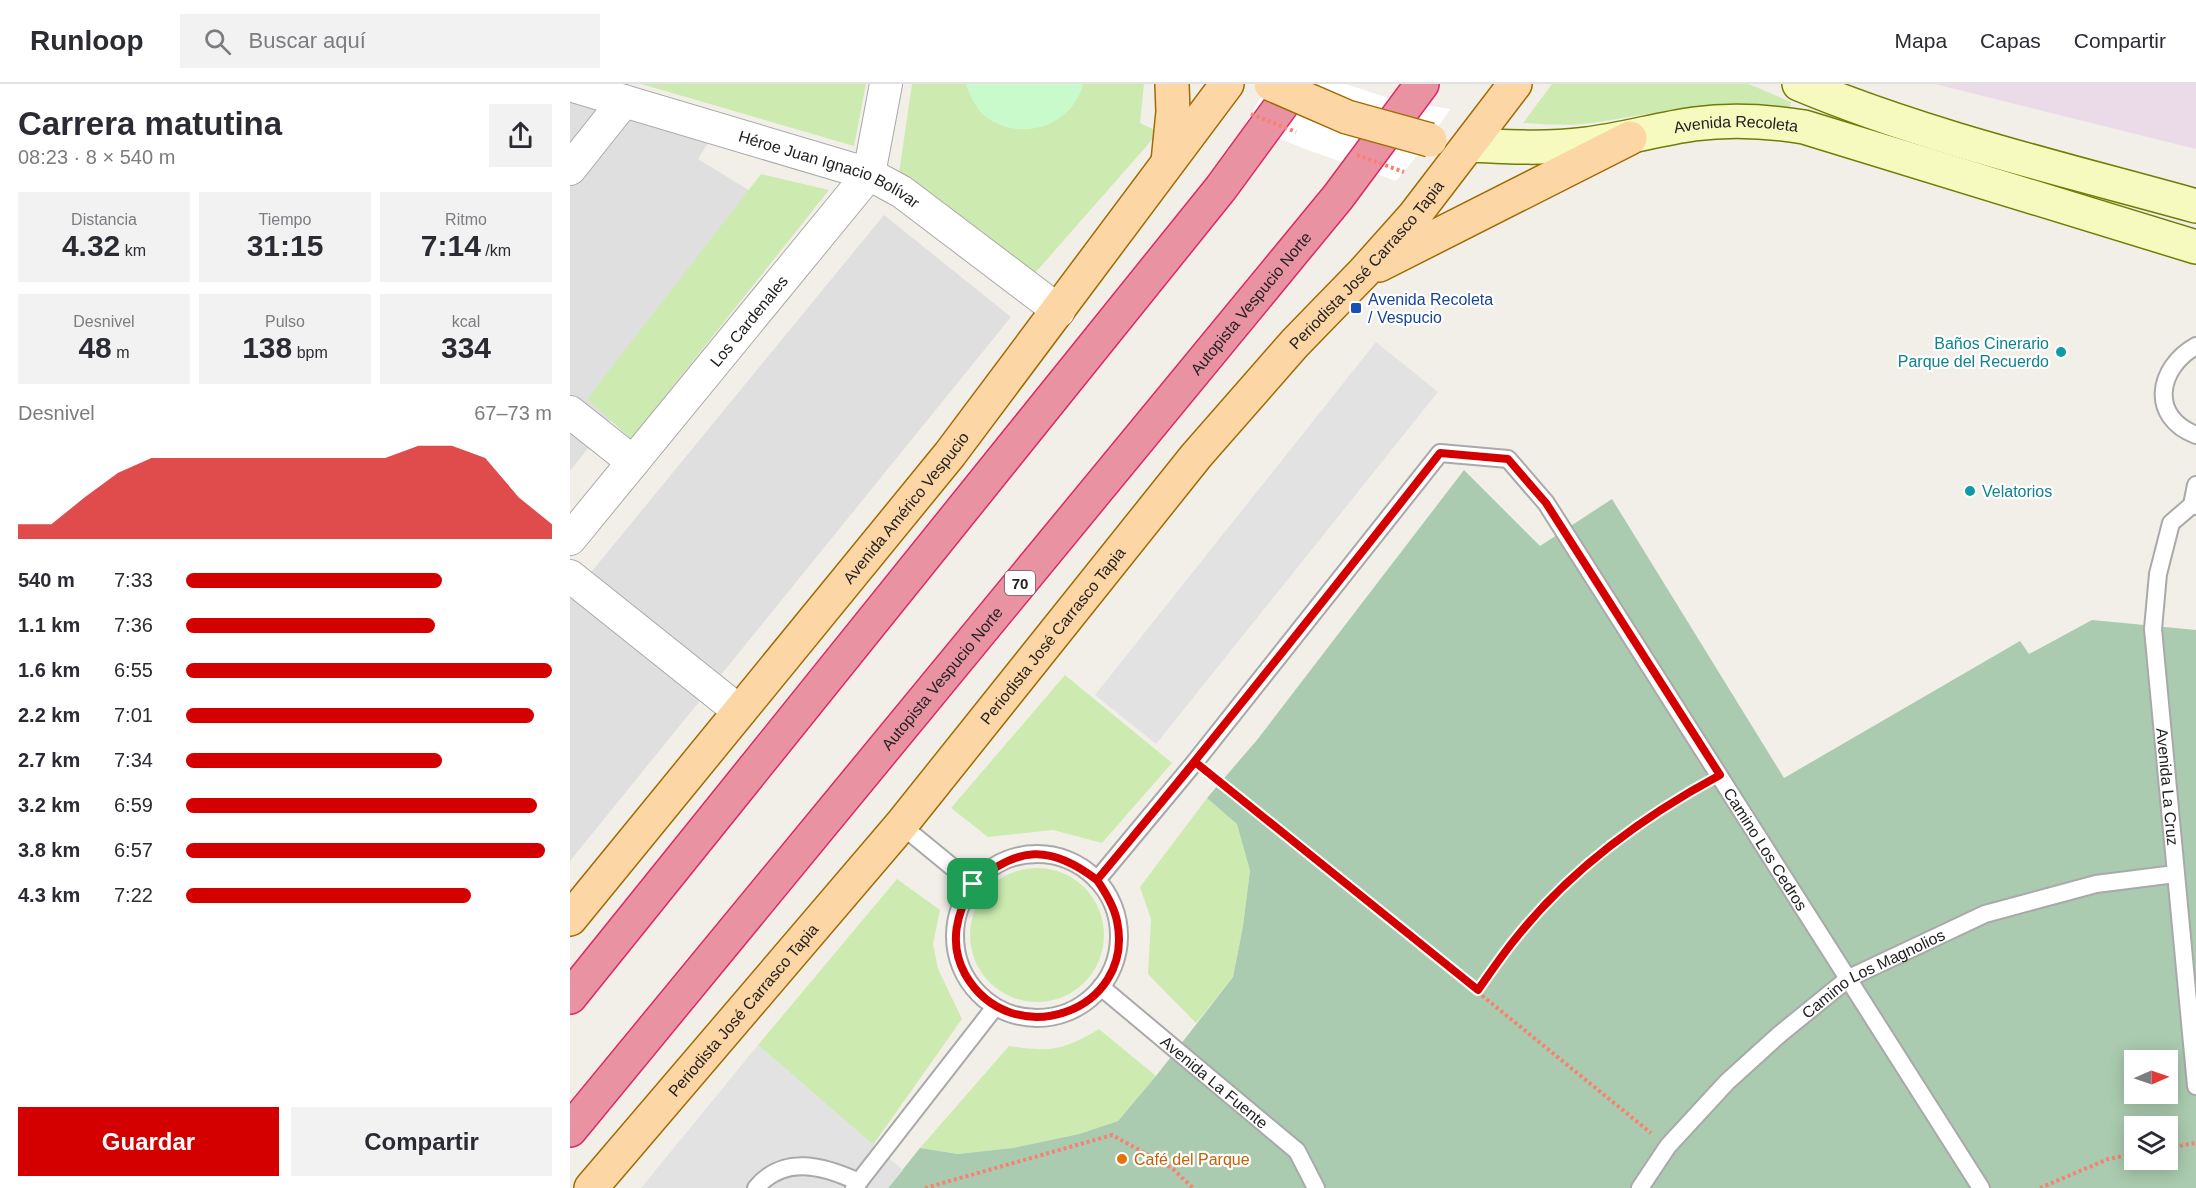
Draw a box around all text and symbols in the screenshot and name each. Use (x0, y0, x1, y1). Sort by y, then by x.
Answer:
search box (180, 14, 600, 68)
text: Runloop (30, 25, 144, 56)
icon: search (201, 25, 234, 58)
text: Buscar aquí (249, 28, 366, 53)
text: Mapa (1895, 29, 1947, 52)
text: Capas (1980, 29, 2041, 52)
text: Compartir (2074, 29, 2166, 52)
button: share (489, 104, 552, 167)
text: Carrera matutina (18, 105, 282, 142)
street label: Avenida Recoleta (1672, 113, 1799, 136)
street label: Héroe Juan Ignacio Bolívar (737, 127, 924, 211)
text: 08:23 · 8 × 540 m (18, 146, 175, 168)
street label: Periodista José Carrasco Tapia (1286, 177, 1447, 352)
text: Distancia (71, 211, 137, 228)
text: Tiempo (259, 211, 311, 228)
text: Ritmo (445, 211, 487, 228)
street label: Autopista Vespucio Norte (1187, 228, 1314, 378)
text: 4.32 (62, 229, 120, 262)
text: 31:15 (247, 229, 323, 262)
text: 7:14 (421, 229, 481, 262)
text: km (120, 242, 146, 259)
text: /km (481, 242, 511, 259)
street label: Los Cardenales (707, 272, 791, 370)
place label: Avenida Recoleta / Vespucio (1368, 291, 1493, 326)
marker: Avenida Recoleta / Vespucio (1349, 301, 1363, 315)
text: Desnivel (73, 313, 135, 330)
text: Pulso (265, 313, 305, 330)
text: kcal (452, 313, 480, 330)
text: 48 (78, 331, 112, 364)
text: 138 (242, 331, 292, 364)
text: 334 (441, 331, 491, 364)
place label: Baños Cinerario Parque del Recuerdo (1898, 335, 2049, 370)
text: m (112, 344, 130, 361)
text: bpm (292, 344, 328, 361)
marker: Baños Cinerario Parque del Recuerdo (2054, 345, 2068, 359)
text: Desnivel (18, 402, 95, 424)
text: 67–73 m (474, 402, 552, 424)
street label: Avenida Américo Vespucio (840, 429, 972, 586)
place label: Velatorios (1982, 483, 2052, 500)
marker: Velatorios (1963, 484, 1977, 498)
street label: Periodista José Carrasco Tapia (977, 544, 1128, 727)
text: 540 m (18, 569, 75, 591)
text: 7:33 (114, 569, 153, 591)
road number: 70 (1005, 571, 1035, 595)
street label: Autopista Vespucio Norte (878, 603, 1006, 753)
text: 1.1 km (18, 614, 80, 636)
text: 7:36 (114, 614, 153, 636)
text: 1.6 km (18, 659, 80, 681)
text: 6:55 (114, 659, 153, 681)
text: 2.2 km (18, 704, 80, 726)
text: 7:01 (114, 704, 153, 726)
street label: Avenida La Cruz (2154, 727, 2182, 846)
text: 2.7 km (18, 749, 80, 771)
text: 7:34 (114, 749, 153, 771)
street label: Camino Los Cedros (1721, 785, 1811, 913)
text: 3.2 km (18, 794, 80, 816)
text: 6:59 (114, 794, 153, 816)
text: 3.8 km (18, 839, 80, 861)
text: 6:57 (114, 839, 153, 861)
pin (947, 858, 998, 909)
icon: arrive (956, 867, 989, 900)
text: 4.3 km (18, 884, 80, 906)
text: 7:22 (114, 884, 153, 906)
street label: Periodista José Carrasco Tapia (665, 920, 821, 1100)
street label: Camino Los Magnolios (1798, 926, 1947, 1021)
street label: Avenida La Fuente (1158, 1032, 1271, 1132)
north arrow (2124, 1050, 2178, 1104)
map controls (2124, 1050, 2178, 1170)
button: Guardar (18, 1107, 279, 1176)
button: Compartir (291, 1107, 552, 1176)
button: layers (2124, 1116, 2178, 1170)
place label: Café del Parque (1134, 1151, 1250, 1168)
marker: Café del Parque (1115, 1152, 1129, 1166)

